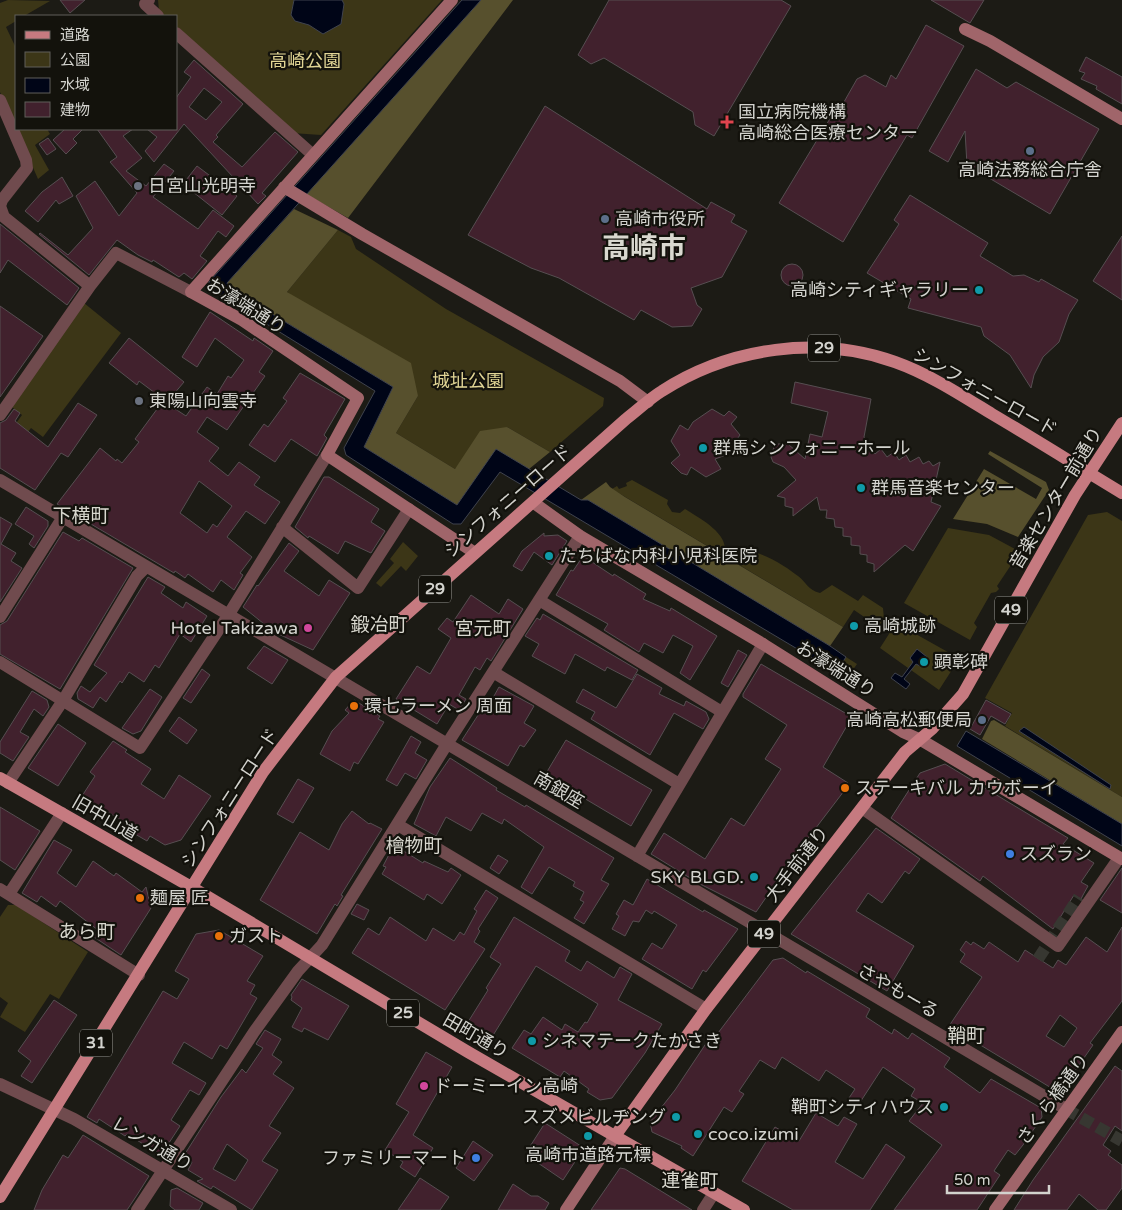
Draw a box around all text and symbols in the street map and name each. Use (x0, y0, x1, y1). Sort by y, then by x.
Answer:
legend (15, 15, 178, 130)
text: 道路 (60, 26, 90, 44)
park label: 高崎公園 (269, 50, 341, 72)
text: 公園 (60, 51, 90, 69)
text: 水域 (60, 76, 90, 94)
text: 建物 (60, 101, 90, 119)
place label: 国立病院機構 高崎総合医療センター (738, 101, 918, 144)
marker: 国立病院機構 高崎総合医療センター (720, 115, 734, 129)
marker: 高崎法務総合庁舎 (1024, 145, 1036, 157)
place label: 高崎法務総合庁舎 (958, 159, 1102, 181)
place label: 日宮山光明寺 (148, 175, 256, 197)
marker: 日宮山光明寺 (132, 180, 144, 192)
place label: 高崎市役所 (615, 208, 705, 230)
marker: 高崎市役所 (599, 213, 611, 225)
district label: 高崎市 (602, 231, 686, 265)
street label: お濠端通り (202, 273, 290, 339)
place label: 高崎シティギャラリー (790, 279, 969, 301)
marker: 高崎シティギャラリー (973, 284, 985, 296)
road number: 29 (808, 334, 840, 362)
street label: シンフォニーロード (909, 343, 1061, 441)
park label: 城址公園 (432, 370, 504, 392)
place label: 東陽山向雲寺 (149, 390, 257, 412)
marker: 東陽山向雲寺 (133, 395, 145, 407)
street label: 音楽センター前通り (1005, 423, 1107, 573)
place label: 群馬シンフォニーホール (713, 437, 910, 459)
street label: シンフォニーロード (440, 440, 576, 562)
marker: 群馬シンフォニーホール (697, 442, 709, 454)
place label: 群馬音楽センター (871, 477, 1015, 499)
marker: 群馬音楽センター (855, 482, 867, 494)
district label: 下横町 (52, 505, 110, 527)
place label: たちばな内科小児科医院 (559, 545, 757, 567)
marker: たちばな内科小児科医院 (543, 550, 555, 562)
road number: 29 (419, 576, 451, 602)
road number: 49 (995, 596, 1027, 624)
district label: 鍛冶町 (350, 614, 408, 636)
place label: 高崎城跡 (864, 615, 936, 637)
place label: Hotel Takizawa (171, 617, 298, 639)
district label: 宮元町 (454, 618, 512, 640)
marker: 高崎城跡 (848, 620, 860, 632)
marker: Hotel Takizawa (302, 622, 314, 634)
street label: お濠端通り (792, 636, 880, 702)
place label: 顕彰碑 (934, 651, 988, 673)
marker: 顕彰碑 (918, 656, 930, 668)
place label: 環七ラーメン 周面 (364, 695, 512, 717)
marker: 環七ラーメン 周面 (348, 700, 360, 712)
place label: 高崎高松郵便局 (846, 709, 972, 731)
marker: 高崎高松郵便局 (976, 714, 988, 726)
street label: シンフォニーロード (177, 724, 283, 872)
street label: 南銀座 (530, 767, 588, 813)
place label: ステーキバル カウボーイ (855, 777, 1058, 799)
marker: ステーキバル カウボーイ (839, 782, 851, 794)
street label: 旧中山道 (68, 790, 142, 846)
street label: 大手前通り (761, 822, 833, 906)
district label: 檜物町 (385, 835, 443, 857)
place label: スズラン (1020, 843, 1092, 865)
marker: スズラン (1004, 848, 1016, 860)
place label: SKY BLGD. (650, 866, 744, 888)
marker: SKY BLGD. (748, 871, 760, 883)
place label: 麺屋 匠 (150, 887, 209, 909)
marker: 麺屋 匠 (134, 892, 146, 904)
district label: あら町 (58, 921, 116, 943)
road number: 49 (748, 921, 780, 948)
place label: ガスト (229, 925, 283, 947)
marker: ガスト (213, 930, 225, 942)
street label: さやもーる (854, 959, 942, 1023)
road number: 25 (387, 1000, 419, 1026)
street label: 田町通り (439, 1008, 513, 1064)
district label: 鞘町 (947, 1025, 985, 1047)
road number: 31 (80, 1030, 112, 1056)
place label: シネマテークたかさき (542, 1030, 722, 1052)
marker: シネマテークたかさき (526, 1035, 538, 1047)
street label: さくら橋通り (1012, 1049, 1094, 1149)
place label: ドーミーイン高崎 (434, 1075, 578, 1097)
marker: ドーミーイン高崎 (418, 1080, 430, 1092)
place label: 鞘町シティハウス (791, 1096, 934, 1118)
marker: 鞘町シティハウス (938, 1101, 950, 1113)
place label: スズメビルヂング (522, 1106, 666, 1128)
marker: スズメビルヂング (670, 1111, 682, 1123)
street label: レンガ通り (108, 1112, 196, 1176)
place label: coco.izumi (708, 1123, 799, 1145)
marker: coco.izumi (692, 1128, 704, 1140)
marker: 高崎市道路元標 (582, 1130, 594, 1142)
place label: 高崎市道路元標 (525, 1144, 651, 1166)
place label: ファミリーマート (322, 1147, 466, 1169)
marker: ファミリーマート (470, 1152, 482, 1164)
scale bar (947, 1162, 1050, 1194)
district label: 連雀町 (661, 1170, 719, 1192)
text: 50 m (954, 1171, 991, 1189)

